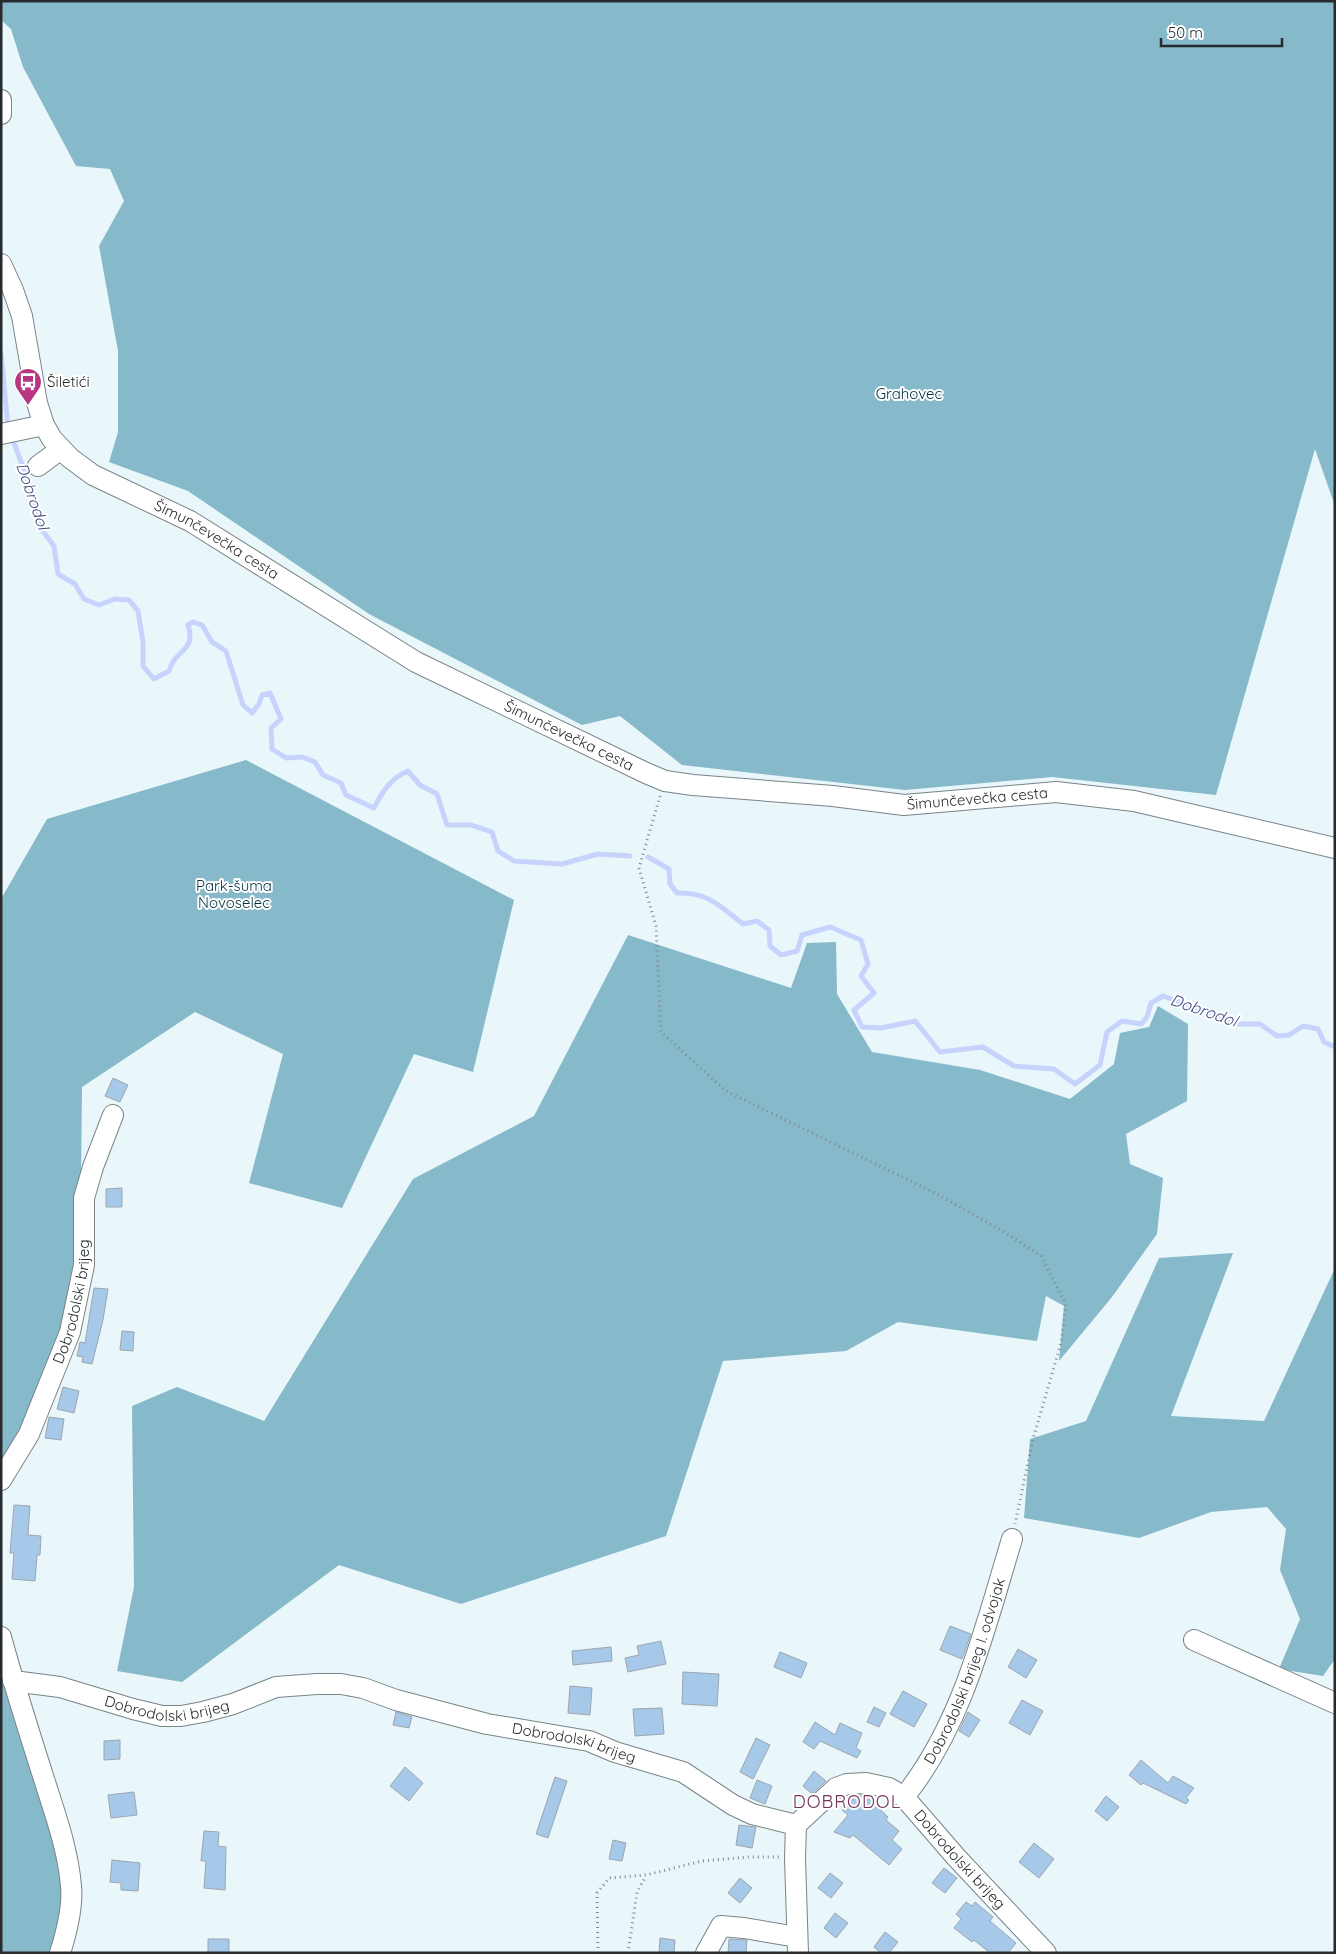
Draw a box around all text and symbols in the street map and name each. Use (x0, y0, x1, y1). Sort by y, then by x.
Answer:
scale bar (1161, 15, 1282, 47)
text: 50 m (1168, 23, 1203, 42)
bus stop icon: Šiletići (13, 367, 43, 406)
place label: Šiletići (47, 372, 90, 391)
park label: Grahovec (876, 384, 943, 403)
water label: Dobrodol (12, 460, 55, 534)
street label: Šimunčevečka cesta (151, 495, 283, 583)
street label: Šimunčevečka cesta (501, 696, 637, 775)
street label: Šimunčevečka cesta (906, 783, 1049, 814)
park label: Park-šuma Novoselec (196, 876, 272, 912)
water label: Dobrodol (1168, 989, 1242, 1032)
street label: Dobrodolski brijeg (48, 1239, 93, 1366)
street label: Dobrodolski brijeg I. odvojak (919, 1576, 1009, 1768)
street label: Dobrodolski brijeg (102, 1691, 231, 1725)
street label: Dobrodolski brijeg (511, 1718, 638, 1767)
district label: DOBRODOL (793, 1790, 901, 1813)
street label: Dobrodolski brijeg (910, 1806, 1010, 1913)

